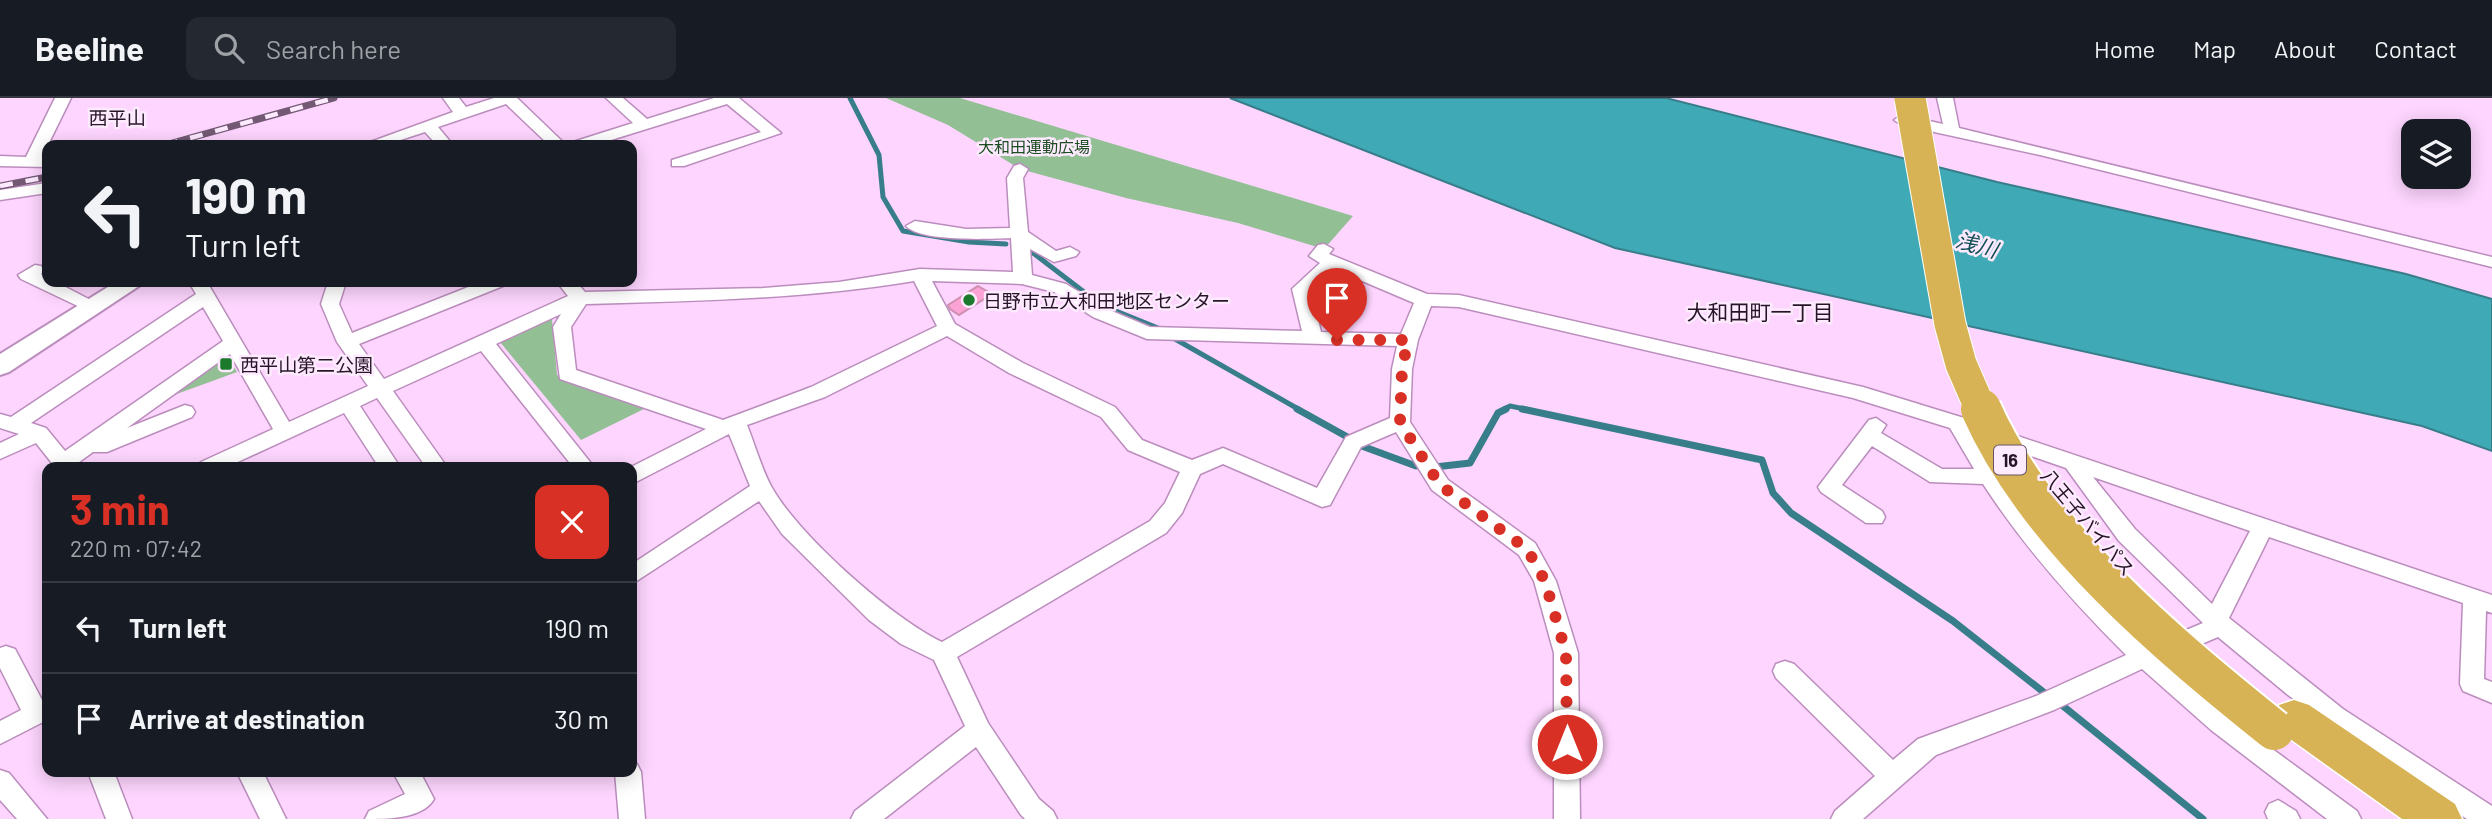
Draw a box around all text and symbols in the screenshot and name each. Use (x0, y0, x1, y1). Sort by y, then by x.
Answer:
search box (186, 17, 676, 80)
text: Beeline (35, 28, 144, 68)
icon: search (210, 29, 248, 67)
text: Search here (266, 33, 401, 64)
text: Home (2094, 34, 2155, 63)
text: Map (2193, 34, 2236, 63)
text: About (2274, 34, 2336, 63)
text: Contact (2374, 34, 2457, 63)
district label: 西平山 (88, 106, 146, 129)
map controls (2401, 119, 2471, 189)
button: layers (2401, 119, 2471, 189)
park label: 大和田運動広場 (978, 137, 1090, 156)
text: 190 m (185, 165, 307, 224)
icon: left (70, 168, 161, 259)
text: Turn left (185, 225, 302, 263)
water label: 浅川 (1953, 226, 2003, 262)
pin (1307, 268, 1367, 340)
icon: arrive (1318, 279, 1356, 317)
place label: 日野市立大和田地区センター (983, 289, 1230, 312)
marker: 日野市立大和田地区センター (961, 292, 977, 308)
district label: 大和田町一丁目 (1687, 299, 1834, 324)
place label: 西平山第二公園 (240, 353, 373, 376)
marker: 西平山第二公園 (218, 356, 234, 372)
road number: 16 (1994, 446, 2026, 474)
street label: 八王子バイパス (2037, 464, 2139, 580)
text: 3 min (70, 483, 170, 533)
button: close (535, 485, 609, 559)
text: 220 m · 07:42 (70, 534, 202, 562)
icon: left (70, 609, 108, 647)
text: Turn left (129, 612, 227, 643)
text: 190 m (545, 612, 609, 643)
icon: arrive (70, 700, 108, 738)
text: Arrive at destination (129, 703, 365, 734)
text: 30 m (554, 703, 609, 734)
position arrow (1530, 707, 1604, 781)

